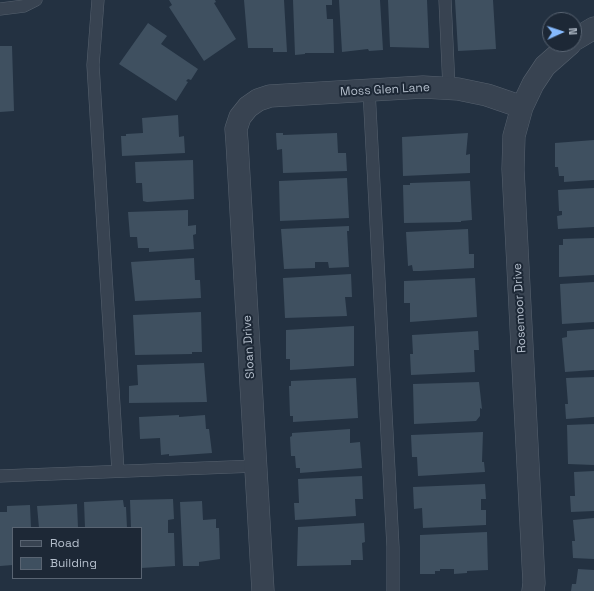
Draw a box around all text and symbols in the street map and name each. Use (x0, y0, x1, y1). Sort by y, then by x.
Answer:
north arrow (542, 12, 582, 52)
text: N (566, 27, 580, 35)
street label: Moss Glen Lane (340, 80, 430, 100)
street label: Rosemoor Drive (510, 263, 530, 353)
street label: Sloan Drive (240, 315, 258, 379)
legend (12, 527, 142, 579)
text: Road (50, 535, 79, 551)
text: Building (50, 555, 97, 571)

